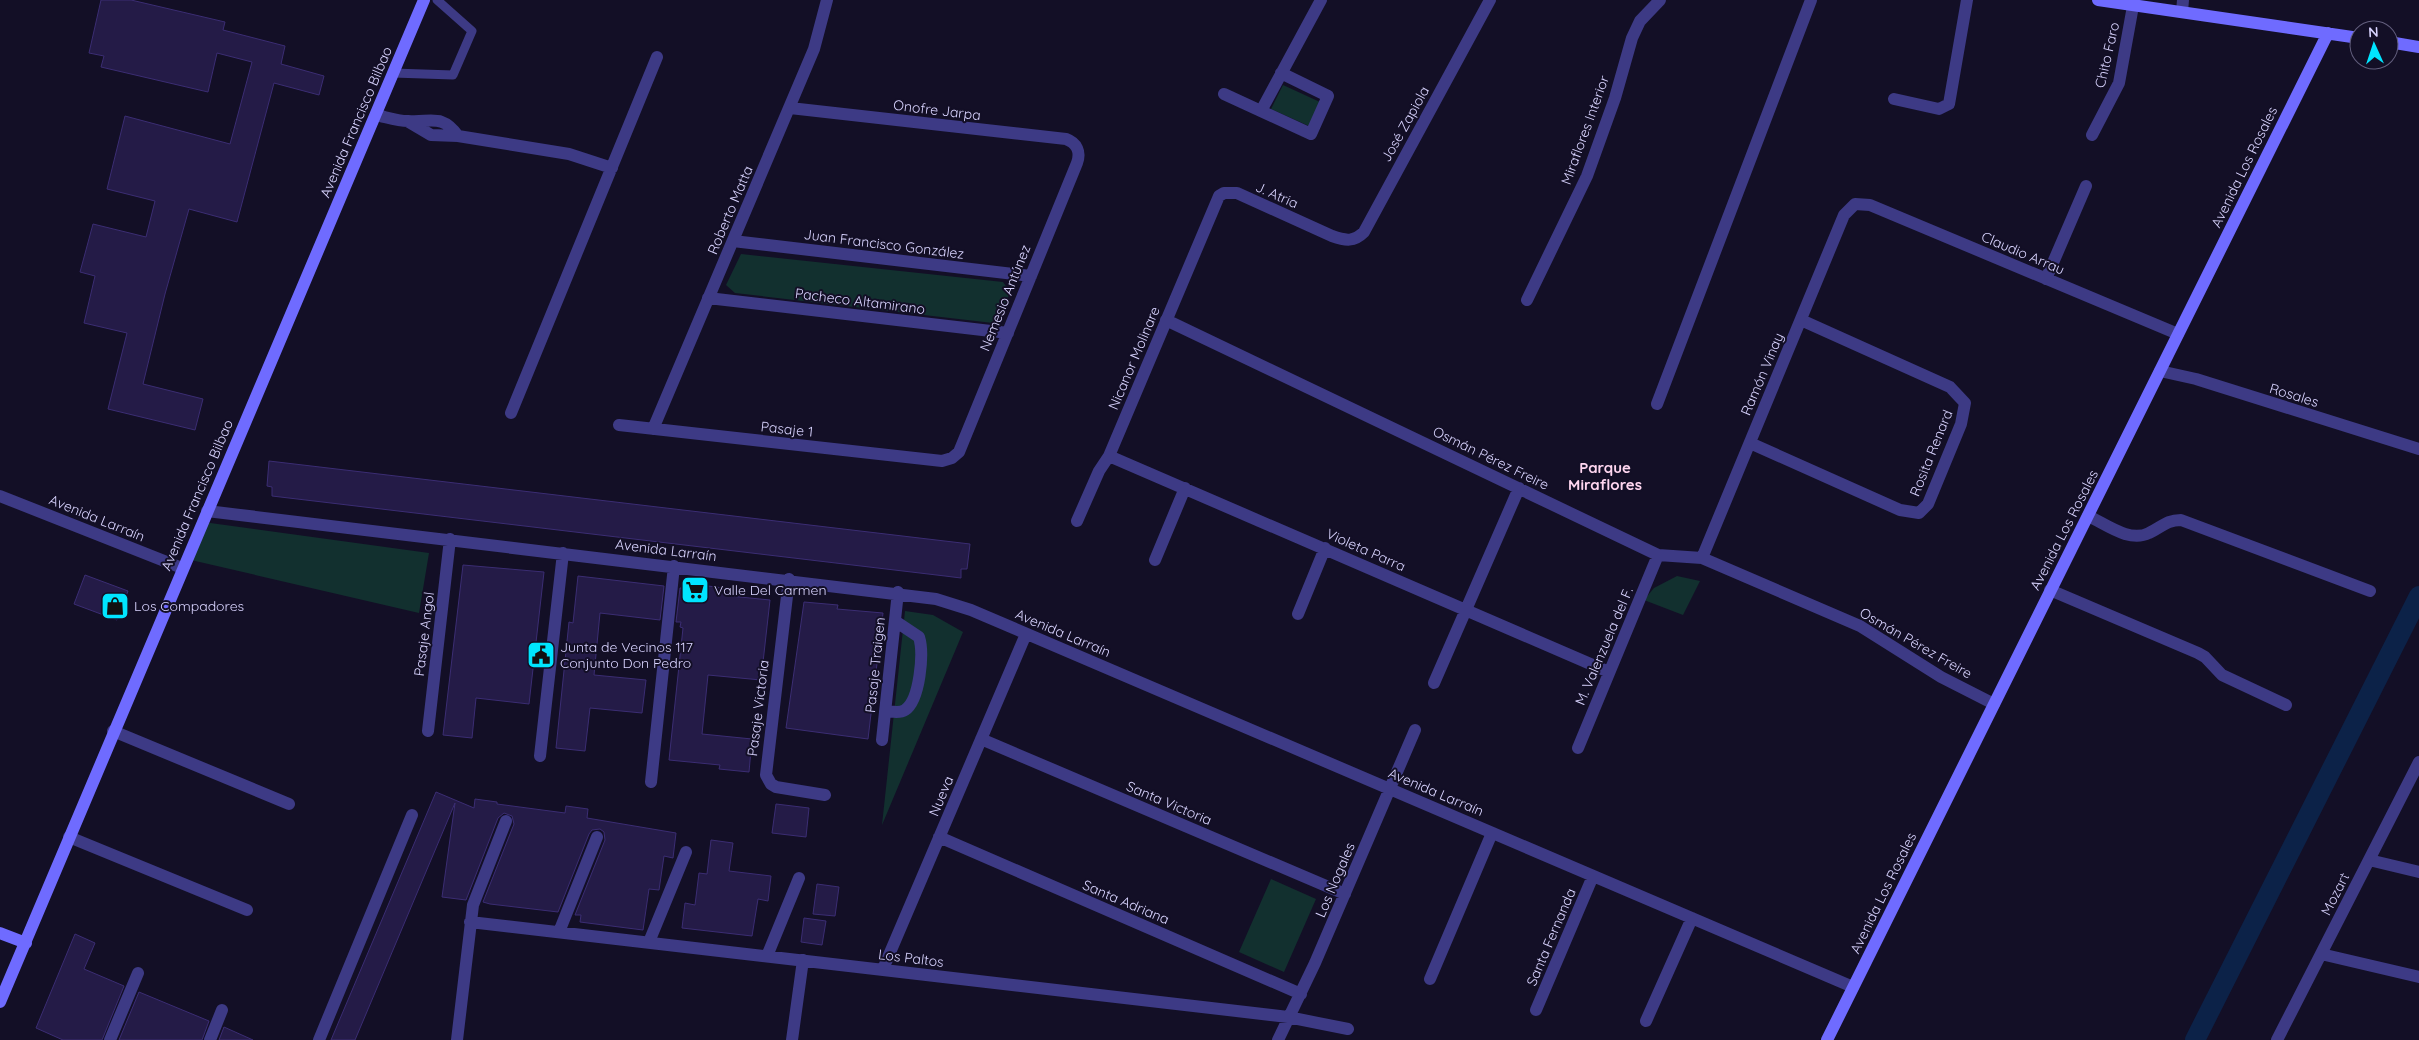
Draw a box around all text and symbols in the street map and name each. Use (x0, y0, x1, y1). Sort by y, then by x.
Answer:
street label: Chito Faro (2091, 20, 2123, 90)
north arrow (2349, 20, 2399, 70)
text: N (2368, 23, 2379, 41)
street label: Avenida Francisco Bilbao (316, 44, 396, 200)
street label: Miraflores Interior (1557, 72, 1613, 187)
street label: José Zapiola (1377, 83, 1433, 165)
street label: Onofre Jarpa (892, 96, 982, 124)
street label: Avenida Los Rosales (2207, 103, 2281, 231)
street label: Roberto Matta (703, 163, 757, 257)
street label: J. Atria (1253, 178, 1301, 212)
street label: Juan Francisco González (803, 225, 966, 263)
street label: Claudio Arrau (1979, 227, 2067, 279)
street label: Nemesio Antúnez (975, 242, 1035, 354)
street label: Pacheco Altamirano (794, 284, 926, 318)
street label: Nicanor Molinare (1104, 304, 1164, 412)
street label: Ramón Vinay (1737, 330, 1787, 418)
street label: Rosales (2267, 379, 2321, 411)
street label: Rosita Renard (1905, 407, 1957, 499)
street label: Avenida Francisco Bilbao (157, 417, 237, 573)
street label: Pasaje 1 (760, 417, 814, 441)
street label: Osmán Pérez Freire (1430, 422, 1552, 494)
district label: Parque Miraflores (1568, 458, 1642, 494)
street label: Avenida Los Rosales (2026, 467, 2102, 593)
street label: Avenida Larraín (46, 491, 148, 545)
street label: Violeta Parra (1324, 525, 1408, 575)
street label: Avenida Larraín (614, 535, 718, 565)
supermarket icon: Valle Del Carmen (680, 575, 710, 605)
place label: Valle Del Carmen (714, 581, 827, 599)
street label: M. Valenzuela del F. (1571, 584, 1637, 708)
shop icon: Los Compadores (100, 591, 130, 621)
street label: Pasaje Angol (410, 591, 438, 677)
place label: Los Compadores (134, 597, 244, 615)
street label: Osmán Pérez Freire (1857, 603, 1976, 683)
street label: Avenida Larraín (1013, 605, 1113, 661)
street label: Pasaje Traigen (861, 616, 889, 714)
place label: Junta de Vecinos 117 Conjunto Don Pedro (560, 638, 693, 672)
public building icon: Junta de Vecinos 117 Conjunto Don Pedro (526, 640, 556, 670)
street label: Pasaje Victoria (743, 659, 773, 757)
street label: Avenida Larraín (1386, 764, 1486, 820)
street label: Nueva (925, 773, 957, 819)
street label: Santa Victoria (1124, 777, 1214, 829)
street label: Avenida Los Rosales (1846, 829, 1920, 957)
street label: Los Nogales (1311, 840, 1359, 920)
street label: Mozart (2317, 870, 2353, 918)
street label: Santa Adriana (1080, 876, 1172, 928)
street label: Santa Fernanda (1522, 886, 1580, 988)
street label: Los Paltos (877, 945, 945, 971)

